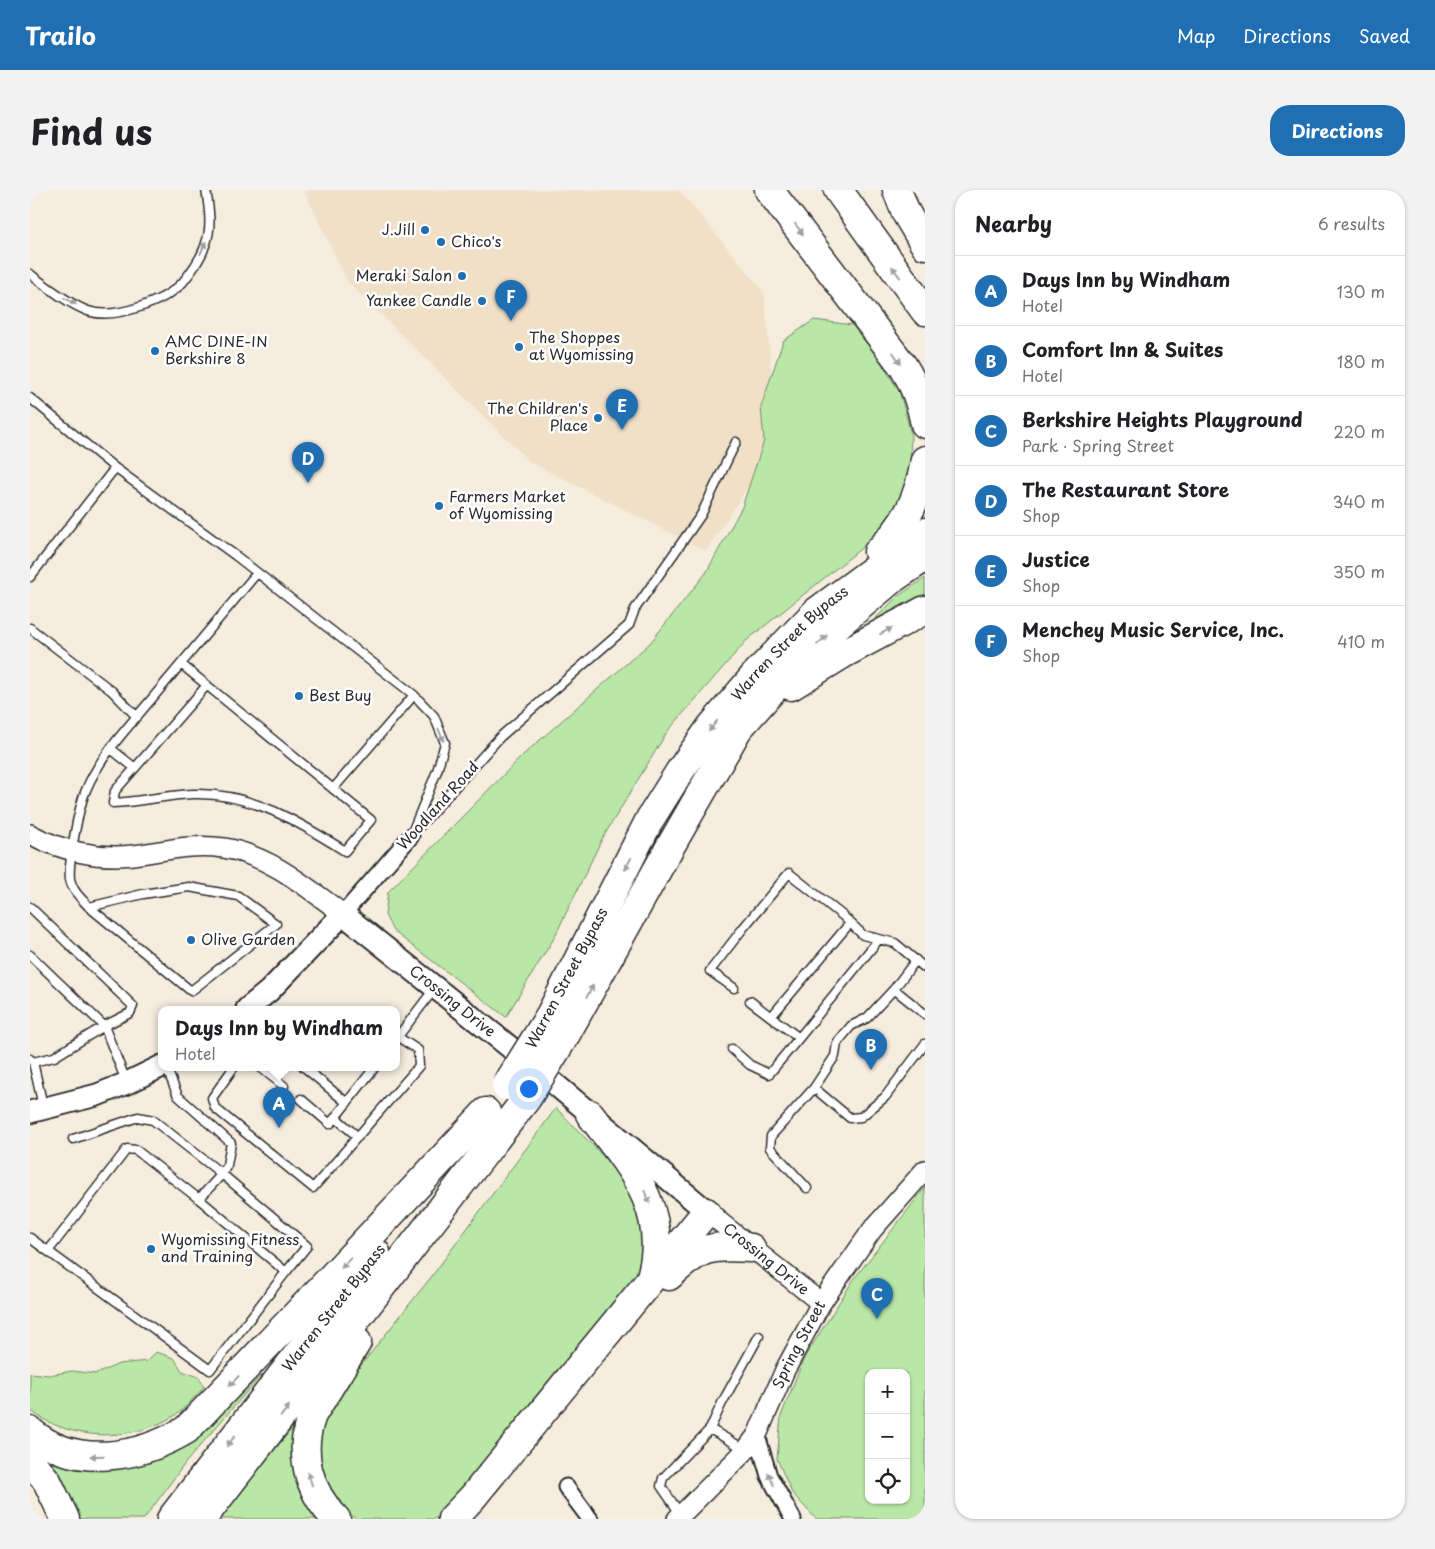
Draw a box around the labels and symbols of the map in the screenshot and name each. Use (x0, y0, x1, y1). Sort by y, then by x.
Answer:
place label: J.Jill (382, 217, 415, 240)
one-way arrow (794, 222, 804, 236)
marker: J.Jill (419, 224, 431, 236)
place label: Chico's (451, 229, 502, 252)
marker: Chico's (435, 236, 447, 248)
one-way arrow (199, 241, 208, 256)
place label: Meraki Salon (356, 263, 452, 286)
one-way arrow (892, 265, 902, 278)
marker: Meraki Salon (456, 270, 468, 282)
pin: F (495, 280, 527, 321)
place label: Yankee Candle (366, 288, 472, 311)
marker: Yankee Candle (476, 295, 488, 307)
one-way arrow (64, 297, 77, 306)
place label: The Shoppes at Wyomissing (529, 325, 634, 365)
place label: AMC DINE-IN Berkshire 8 (165, 329, 268, 369)
marker: The Shoppes at Wyomissing (513, 341, 525, 353)
marker: AMC DINE-IN Berkshire 8 (149, 345, 161, 357)
one-way arrow (892, 351, 902, 365)
pin: E (606, 389, 638, 430)
place label: The Children's Place (487, 396, 588, 436)
marker: The Children's Place (592, 412, 604, 424)
pin: D (292, 442, 324, 483)
place label: Farmers Market of Wyomissing (449, 484, 566, 524)
marker: Farmers Market of Wyomissing (433, 500, 445, 512)
street label: Warren Street Bypass (725, 579, 852, 705)
one-way arrow (878, 627, 893, 635)
one-way arrow (816, 634, 828, 646)
place label: Best Buy (309, 683, 372, 706)
marker: Best Buy (293, 690, 305, 702)
one-way arrow (707, 719, 718, 732)
one-way arrow (438, 727, 446, 742)
street label: Woodland Road (391, 755, 483, 855)
one-way arrow (624, 857, 632, 871)
street label: Warren Street Bypass (519, 903, 613, 1052)
place label: Olive Garden (201, 927, 295, 950)
marker: Olive Garden (185, 934, 197, 946)
street label: Crossing Drive (405, 958, 501, 1042)
one-way arrow (585, 985, 594, 998)
pin: B (855, 1029, 887, 1070)
your location (516, 1076, 542, 1102)
pin: A (263, 1087, 295, 1128)
one-way arrow (643, 1190, 651, 1204)
street label: Crossing Drive (719, 1216, 815, 1300)
place label: Wyomissing Fitness and Training (161, 1227, 299, 1267)
street label: Warren Street Bypass (276, 1238, 390, 1376)
marker: Wyomissing Fitness and Training (145, 1243, 157, 1255)
one-way arrow (340, 1256, 352, 1268)
pin: C (861, 1278, 893, 1319)
street label: Spring Street (765, 1296, 830, 1392)
one-way arrow (228, 1375, 240, 1387)
one-way arrow (279, 1405, 290, 1418)
one-way arrow (226, 1434, 236, 1448)
one-way arrow (89, 1452, 105, 1460)
one-way arrow (305, 1471, 313, 1486)
one-way arrow (767, 1472, 775, 1486)

